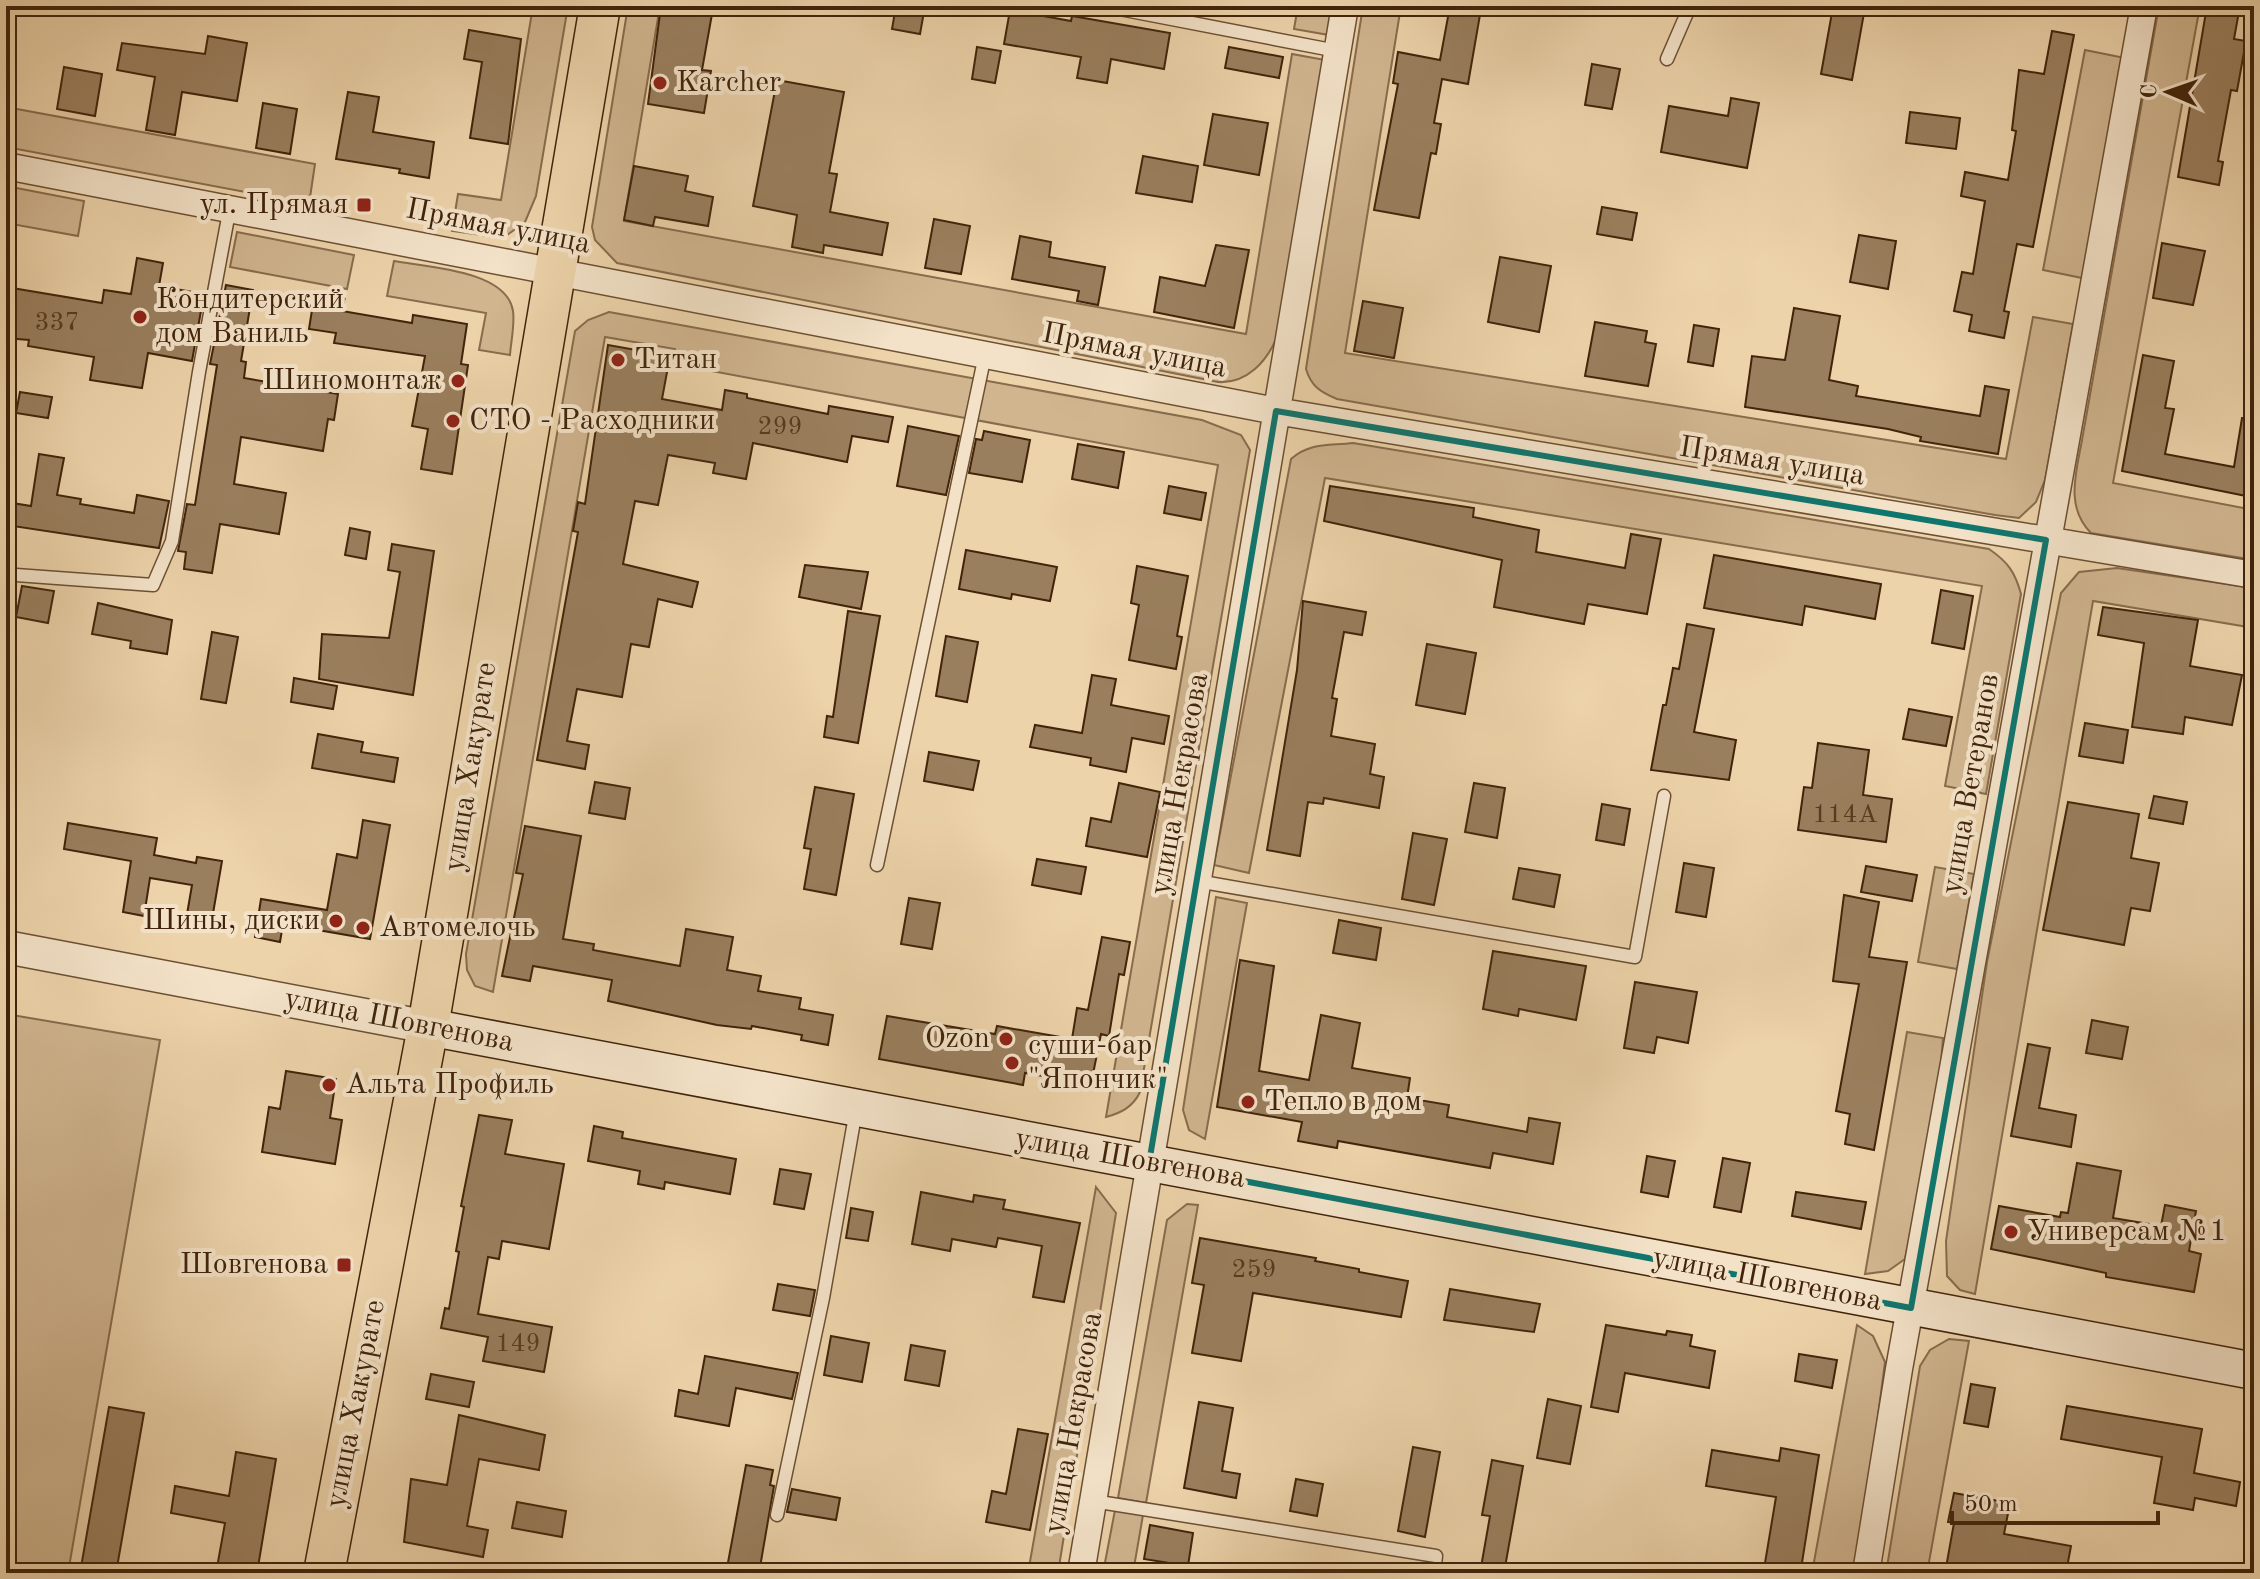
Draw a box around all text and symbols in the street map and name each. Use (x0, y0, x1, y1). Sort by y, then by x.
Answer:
north arrow (2128, 52, 2208, 132)
place label: Karcher (676, 68, 781, 98)
marker: Karcher (651, 74, 669, 92)
text: С (2139, 84, 2161, 99)
place label: ул. Прямая (199, 190, 348, 220)
street label: Прямая улица (403, 194, 593, 260)
marker: ул. Прямая (355, 196, 373, 214)
place label: Кондитерский дом Ваниль (156, 285, 344, 349)
marker: Кондитерский дом Ваниль (131, 308, 149, 326)
house number: 337 (34, 310, 80, 336)
street label: Прямая улица (1039, 318, 1229, 384)
place label: Титан (634, 345, 717, 375)
marker: Титан (609, 351, 627, 369)
place label: Шиномонтаж (262, 366, 442, 396)
marker: Шиномонтаж (449, 372, 467, 390)
place label: СТО - Расходники (469, 406, 715, 436)
marker: СТО - Расходники (444, 412, 462, 430)
house number: 299 (757, 414, 803, 440)
street label: Прямая улица (1677, 433, 1867, 492)
street label: улица Хакурате (440, 660, 502, 874)
street label: улица Некрасова (1146, 670, 1214, 897)
street label: улица Ветеранов (1937, 671, 2005, 897)
house number: 114А (1812, 802, 1878, 828)
place label: Шины, диски (143, 906, 320, 936)
marker: Шины, диски (327, 912, 345, 930)
place label: Автомелочь (379, 913, 535, 943)
marker: Автомелочь (354, 919, 372, 937)
street label: улица Шовгенова (282, 984, 517, 1058)
place label: Ozon (925, 1024, 990, 1054)
marker: Ozon (997, 1030, 1015, 1048)
place label: суши-бар "Япончик" (1028, 1031, 1168, 1095)
marker: суши-бар "Япончик" (1003, 1054, 1021, 1072)
place label: Альта Профиль (345, 1070, 554, 1100)
marker: Альта Профиль (320, 1076, 338, 1094)
place label: Тепло в дом (1264, 1087, 1422, 1117)
marker: Тепло в дом (1239, 1093, 1257, 1111)
street label: улица Шовгенова (1012, 1124, 1248, 1194)
place label: Универсам №1 (2027, 1217, 2227, 1247)
marker: Универсам №1 (2002, 1223, 2020, 1241)
street label: улица Шовгенова (1650, 1243, 1885, 1317)
place label: Шовгенова (180, 1250, 328, 1280)
marker: Шовгенова (335, 1256, 353, 1274)
house number: 259 (1231, 1257, 1277, 1283)
street label: улица Хакурате (321, 1297, 391, 1511)
street label: улица Некрасова (1040, 1309, 1108, 1536)
house number: 149 (495, 1331, 541, 1357)
scale bar (1952, 1475, 2158, 1525)
text: 50 m (1964, 1493, 2018, 1517)

